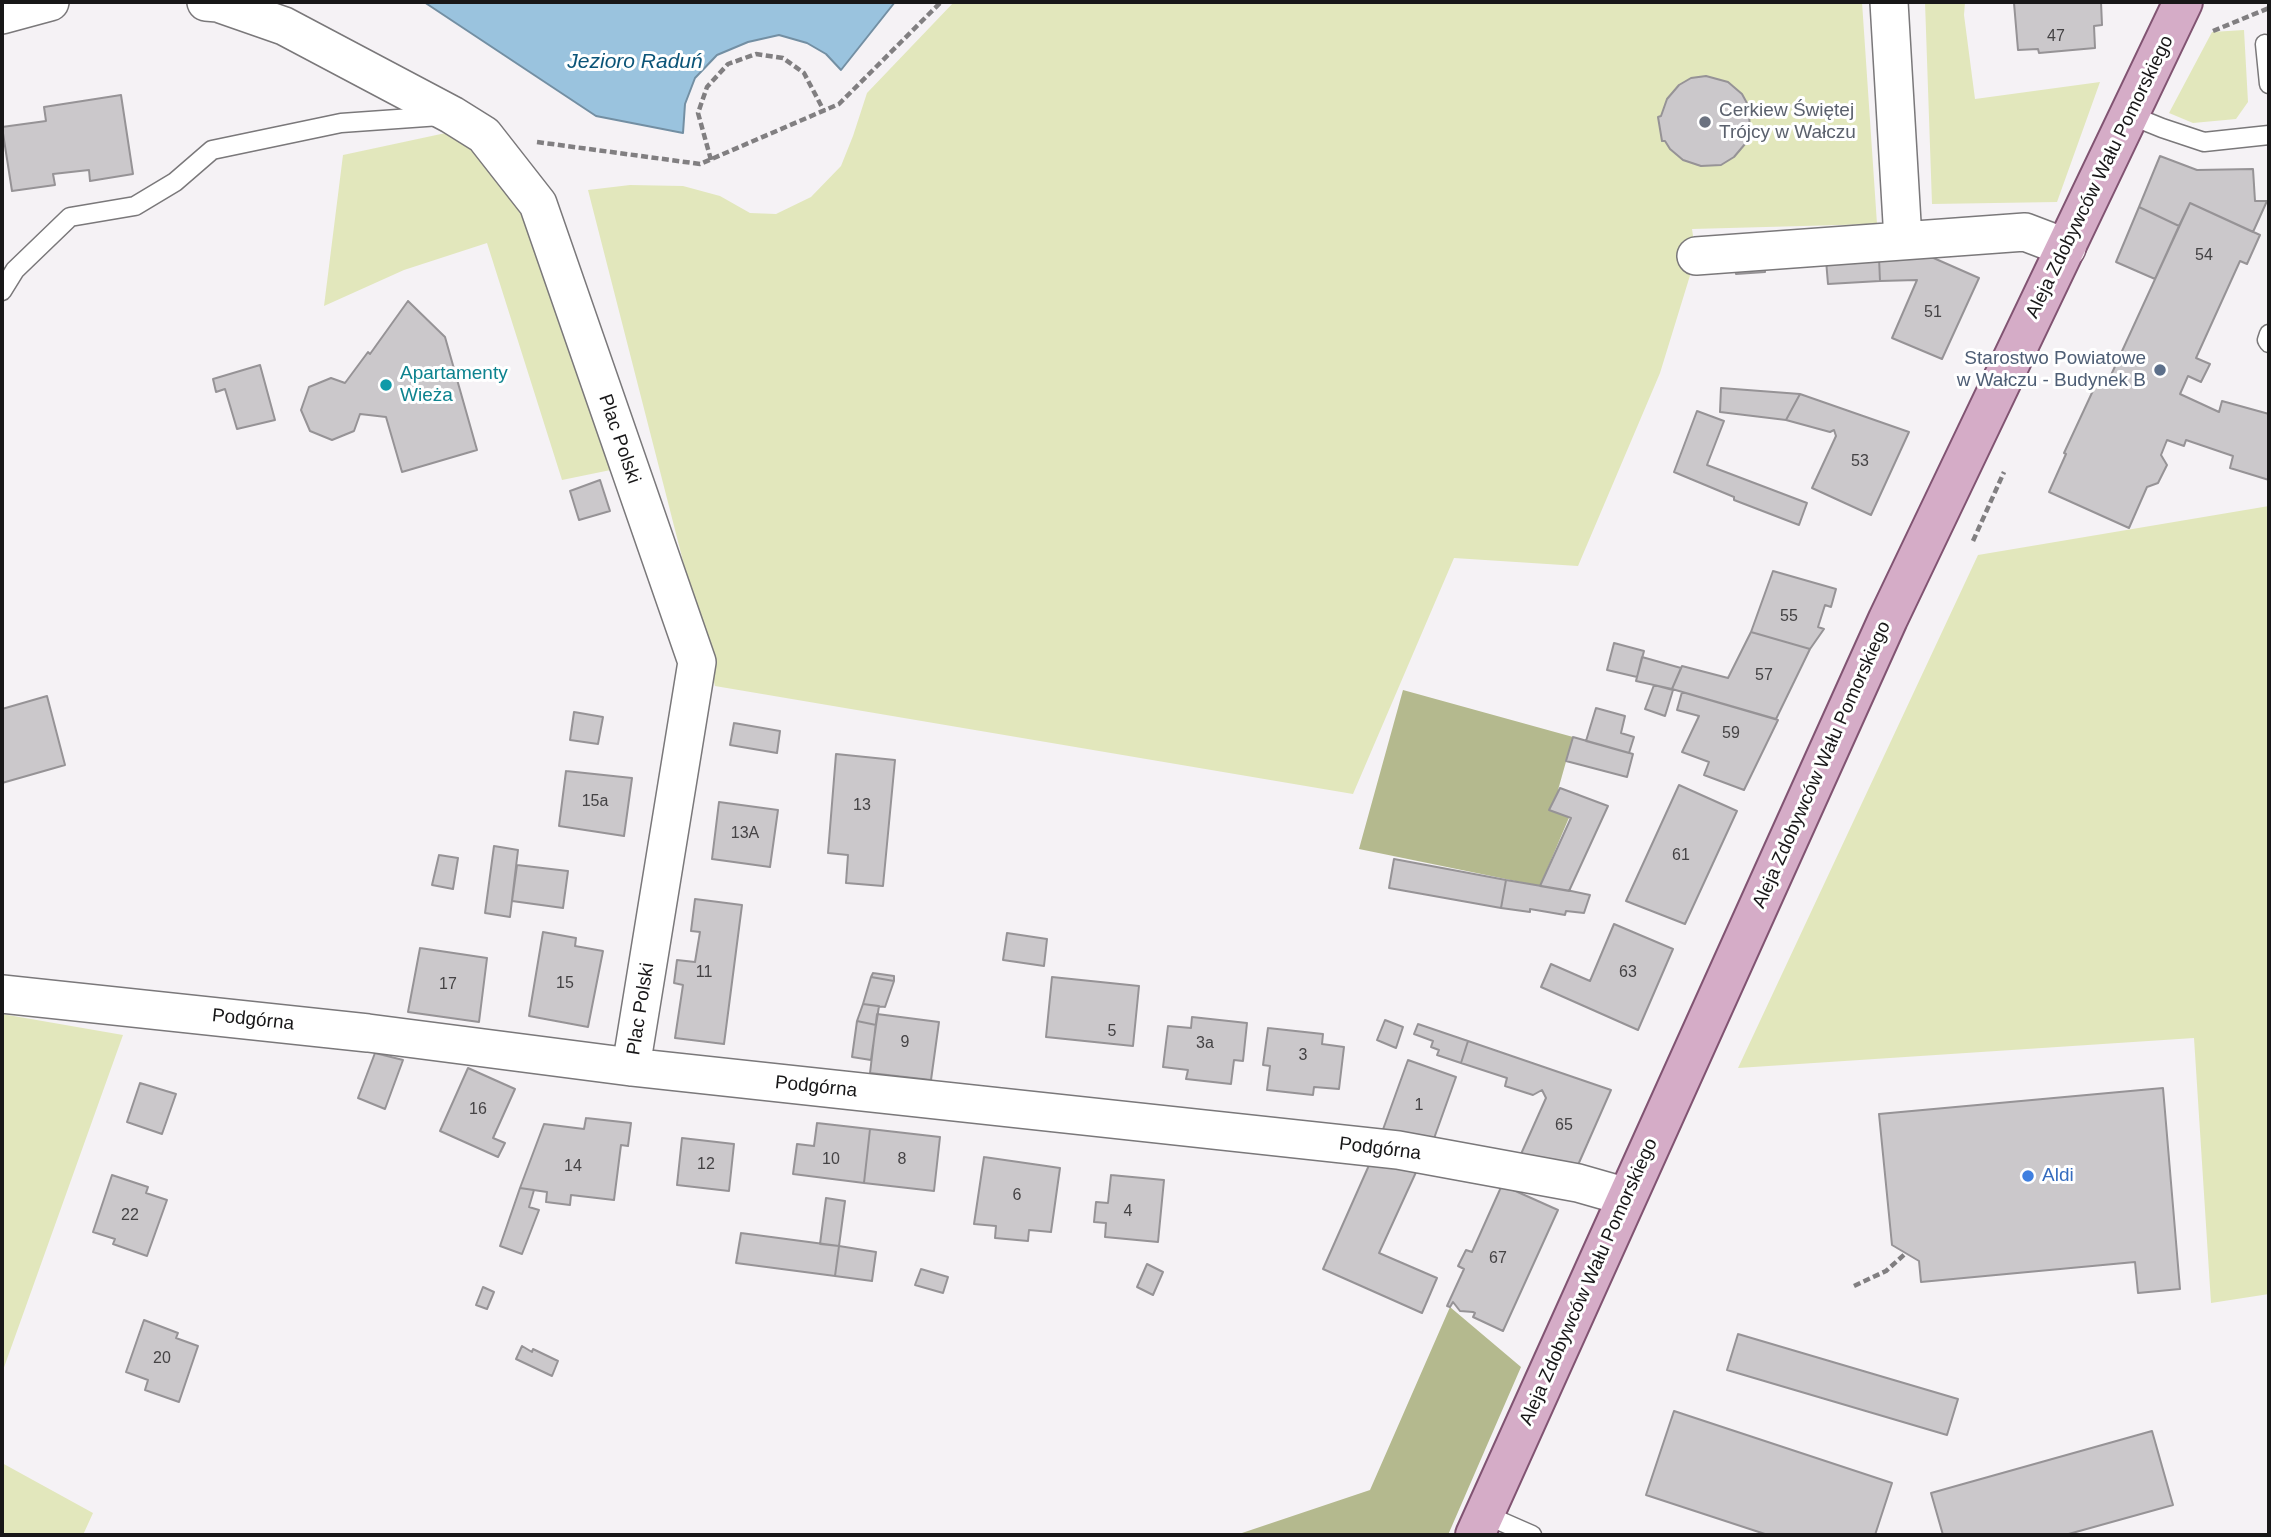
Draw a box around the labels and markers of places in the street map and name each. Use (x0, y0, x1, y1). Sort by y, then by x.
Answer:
place label: Cerkiew Świętej Trójcy w Wałczu (1719, 100, 1856, 144)
marker: Cerkiew Świętej Trójcy w Wałczu (1697, 114, 1713, 130)
place label: Starostwo Powiatowe w Wałczu - Budynek B (1957, 348, 2146, 392)
marker: Starostwo Powiatowe w Wałczu - Budynek B (2152, 362, 2168, 378)
place label: Apartamenty Wieża (400, 363, 508, 407)
marker: Apartamenty Wieża (378, 377, 394, 393)
place label: Aldi (2042, 1165, 2074, 1187)
marker: Aldi (2020, 1168, 2036, 1184)

